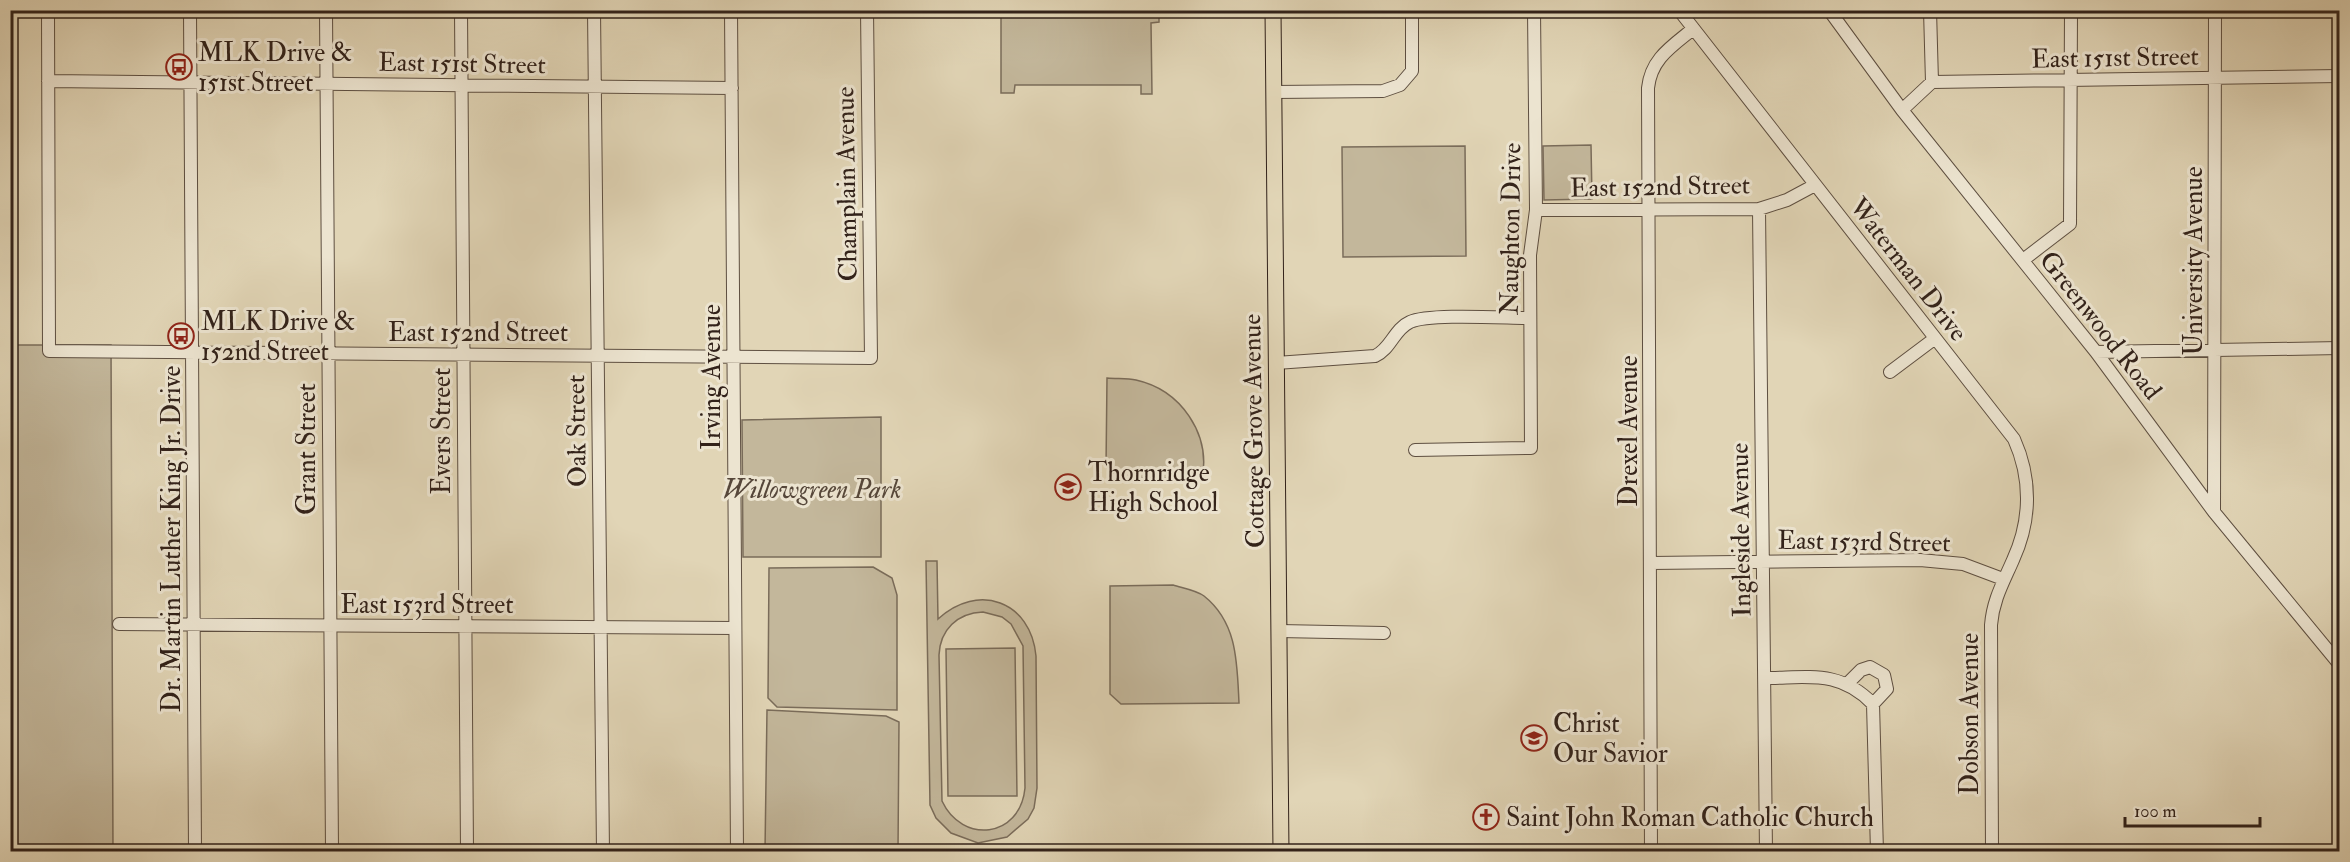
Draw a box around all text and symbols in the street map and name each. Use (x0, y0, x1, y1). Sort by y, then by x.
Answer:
place label: MLK Drive & 151st Street (198, 37, 352, 99)
street label: East 151st Street (2031, 41, 2199, 75)
street label: East 151st Street (378, 47, 546, 81)
bus stop icon: MLK Drive & 151st Street (164, 52, 194, 82)
street label: Champlain Avenue (829, 86, 866, 282)
street label: Naughton Drive (1493, 142, 1529, 315)
street label: University Avenue (2178, 166, 2210, 356)
street label: East 152nd Street (1570, 169, 1750, 205)
street label: Waterman Drive (1842, 191, 1974, 348)
street label: Greenwood Road (2032, 245, 2168, 406)
street label: Irving Avenue (696, 304, 728, 450)
place label: MLK Drive & 152nd Street (201, 306, 355, 368)
street label: Cottage Grove Avenue (1236, 313, 1272, 549)
street label: East 152nd Street (388, 317, 568, 349)
bus stop icon: MLK Drive & 152nd Street (166, 321, 196, 351)
street label: Drexel Avenue (1613, 355, 1645, 507)
street label: Dr. Martin Luther King Jr. Drive (156, 365, 188, 713)
street label: Evers Street (426, 368, 458, 494)
street label: Oak Street (560, 374, 594, 487)
street label: Grant Street (291, 383, 323, 515)
street label: Ingleside Avenue (1723, 442, 1759, 617)
place label: Thornridge High School (1088, 457, 1219, 519)
school or university icon: Thornridge High School (1053, 472, 1083, 502)
park label: Willowgreen Park (722, 474, 902, 506)
street label: East 153rd Street (1777, 524, 1951, 560)
street label: East 153rd Street (340, 589, 514, 621)
street label: Dobson Avenue (1954, 633, 1986, 795)
place label: Christ Our Savior (1553, 708, 1668, 770)
school or university icon: Christ Our Savior (1519, 723, 1549, 753)
scale bar (2125, 790, 2260, 828)
text: 100 m (2134, 800, 2177, 823)
church icon: Saint John Roman Catholic Church (1471, 802, 1501, 832)
place label: Saint John Roman Catholic Church (1506, 802, 1874, 834)

